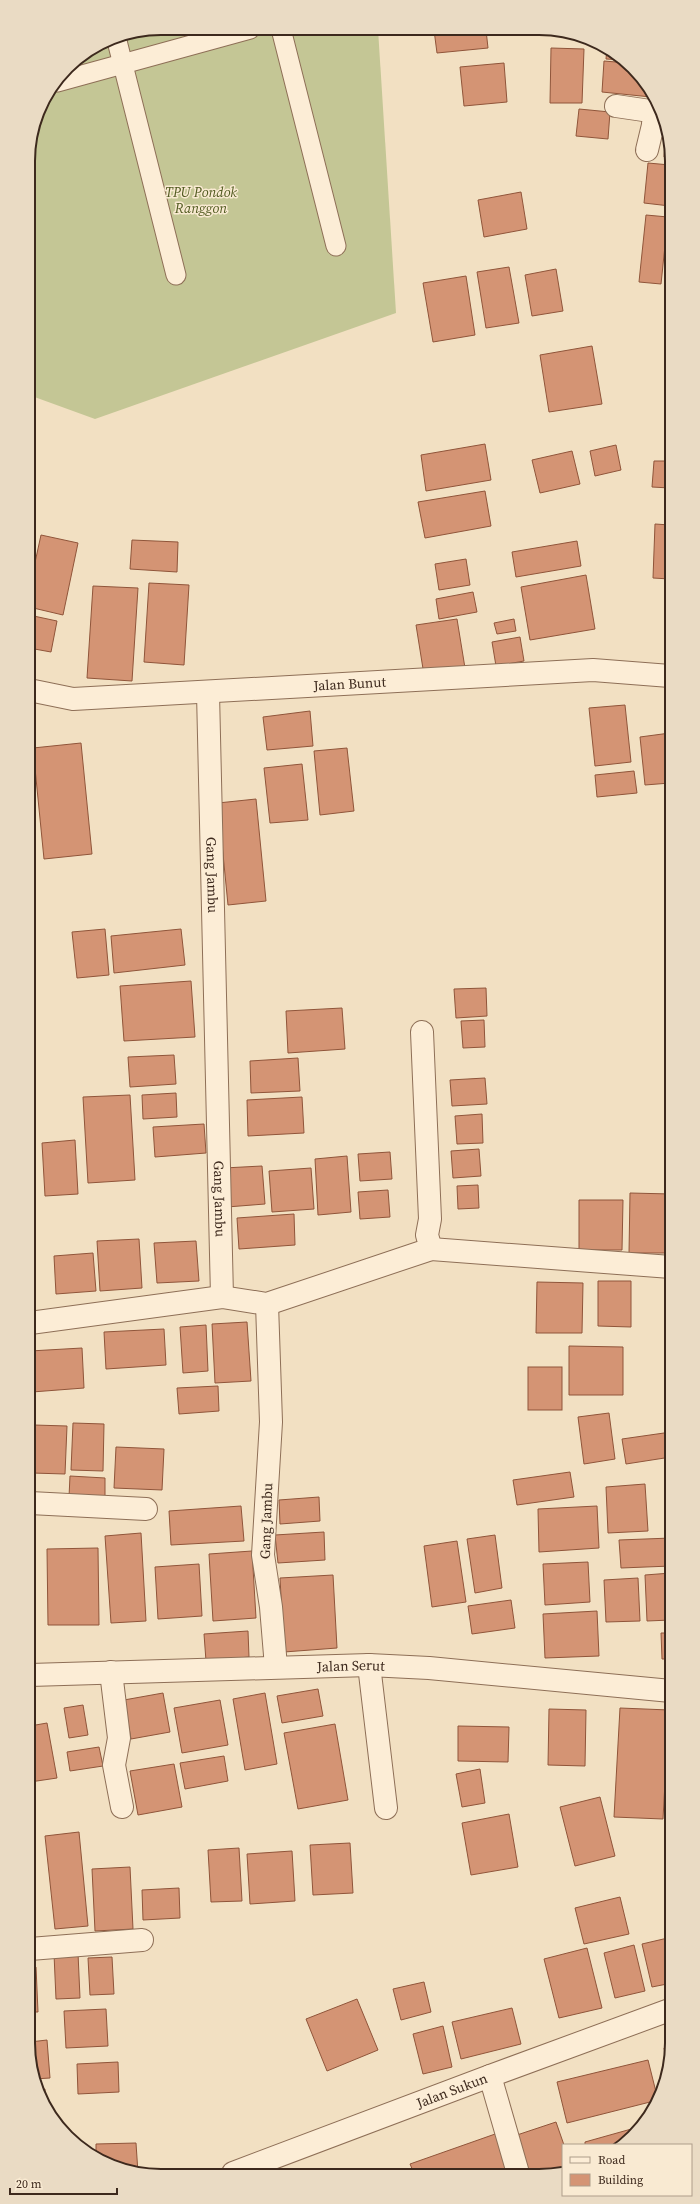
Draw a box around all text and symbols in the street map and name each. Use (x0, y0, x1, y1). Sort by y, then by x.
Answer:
park label: TPU Pondok Ranggon (165, 182, 237, 218)
street label: Jalan Bunut (312, 672, 387, 696)
street label: Gang Jambu (201, 837, 223, 913)
street label: Gang Jambu (209, 1160, 231, 1237)
street label: Gang Jambu (255, 1483, 277, 1559)
street label: Jalan Serut (316, 1655, 386, 1677)
street label: Jalan Sukun (413, 2068, 491, 2113)
legend (562, 2144, 692, 2196)
text: Road (598, 2152, 625, 2168)
scale bar (10, 2170, 117, 2196)
text: Building (598, 2172, 643, 2188)
text: 20 m (16, 2176, 42, 2192)

